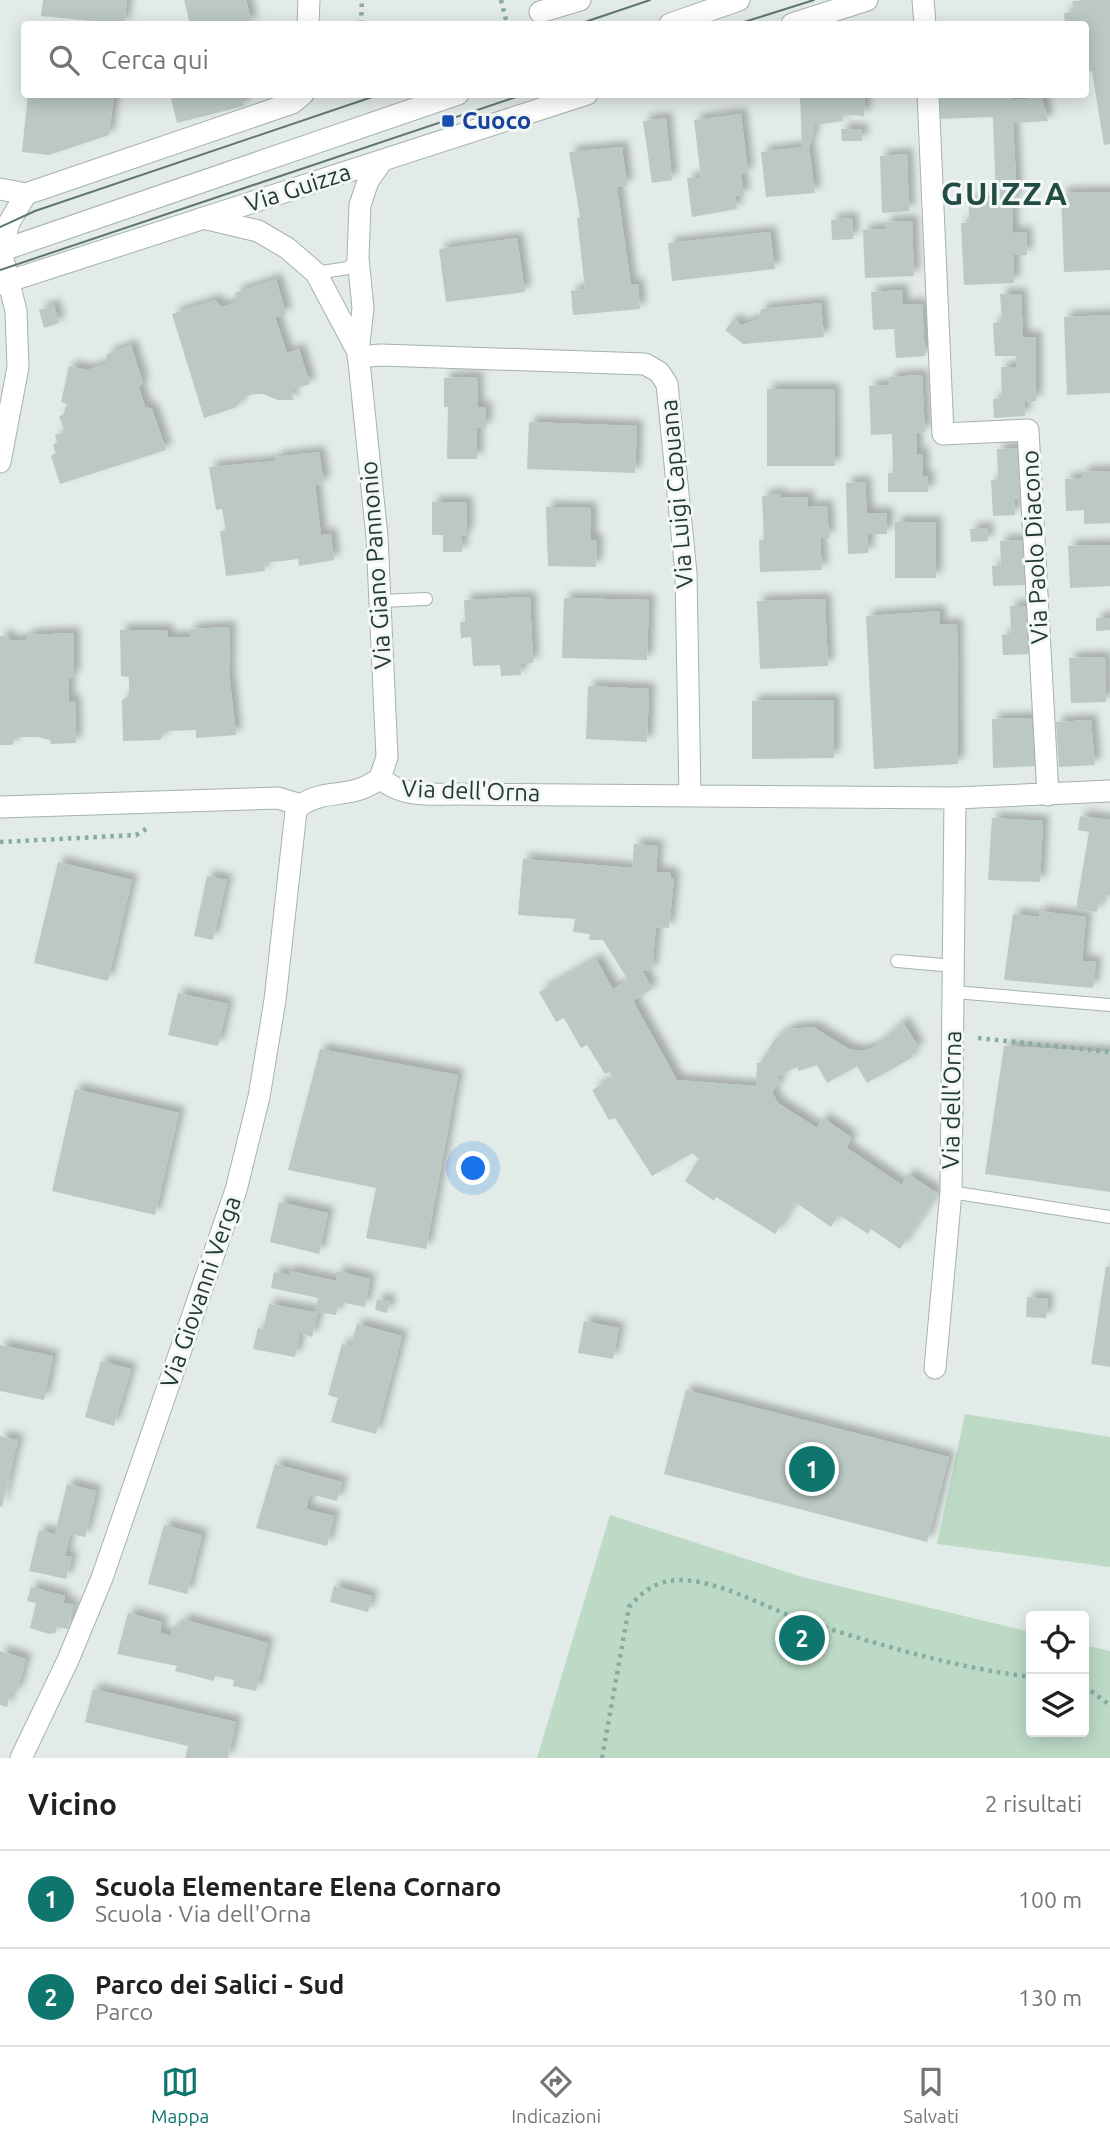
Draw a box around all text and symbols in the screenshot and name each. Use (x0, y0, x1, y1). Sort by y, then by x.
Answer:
search box (21, 21, 1089, 98)
icon: search (45, 41, 83, 79)
text: Cerca qui (101, 45, 209, 74)
place label: Cuoco (462, 107, 531, 134)
marker: Cuoco (440, 113, 456, 129)
street label: Via Guizza (242, 158, 354, 217)
district label: GUIZZA (941, 175, 1069, 211)
street label: Via Luigi Capuana (655, 398, 698, 590)
street label: Via Paolo Diacono (1016, 449, 1053, 645)
street label: Via Giano Pannonio (355, 460, 396, 670)
street label: Via dell'Orna (401, 775, 541, 806)
street label: Via dell'Orna (937, 1030, 966, 1170)
your location (456, 1151, 490, 1185)
street label: Via Giovanni Verga (155, 1192, 246, 1391)
pin: 1 (789, 1443, 835, 1495)
map controls (1026, 1611, 1089, 1737)
button: locate (1026, 1611, 1089, 1674)
pin: 2 (779, 1612, 825, 1664)
button: layers (1026, 1674, 1089, 1737)
text: Vicino (28, 1787, 117, 1821)
text: 2 risultati (985, 1791, 1082, 1816)
text: Scuola Elementare Elena Cornaro (95, 1872, 501, 1901)
text: 1 (45, 1887, 57, 1912)
text: 100 m (1018, 1887, 1082, 1912)
text: Scuola · Via dell'Orna (95, 1901, 311, 1926)
text: Parco dei Salici - Sud (95, 1970, 344, 1999)
text: 2 (45, 1985, 57, 2010)
text: 130 m (1018, 1985, 1082, 2010)
text: Parco (95, 1999, 153, 2024)
tab: Mappa (151, 2063, 209, 2127)
tab: Indicazioni (511, 2063, 601, 2127)
tab: Salvati (903, 2063, 959, 2127)

